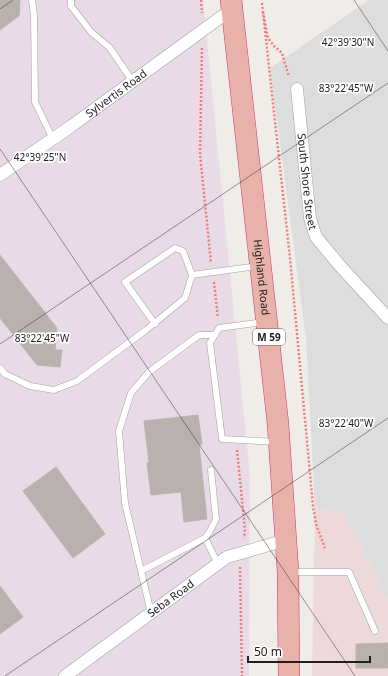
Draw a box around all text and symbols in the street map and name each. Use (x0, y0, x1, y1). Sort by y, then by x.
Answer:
text: 42°39'30"N (322, 35, 374, 49)
street label: Sylvertis Road (82, 66, 150, 120)
text: 83°22'45"W (319, 81, 374, 95)
street label: South Shore Street (295, 133, 321, 231)
text: 42°39'25"N (14, 150, 66, 164)
street label: Highland Road (251, 238, 274, 316)
road number: M 59 (253, 329, 285, 345)
text: 83°22'45"W (15, 331, 70, 345)
text: 83°22'40"W (319, 416, 374, 430)
street label: Seba Road (144, 576, 197, 620)
scale bar (248, 638, 370, 664)
text: 50 m (254, 643, 282, 660)

